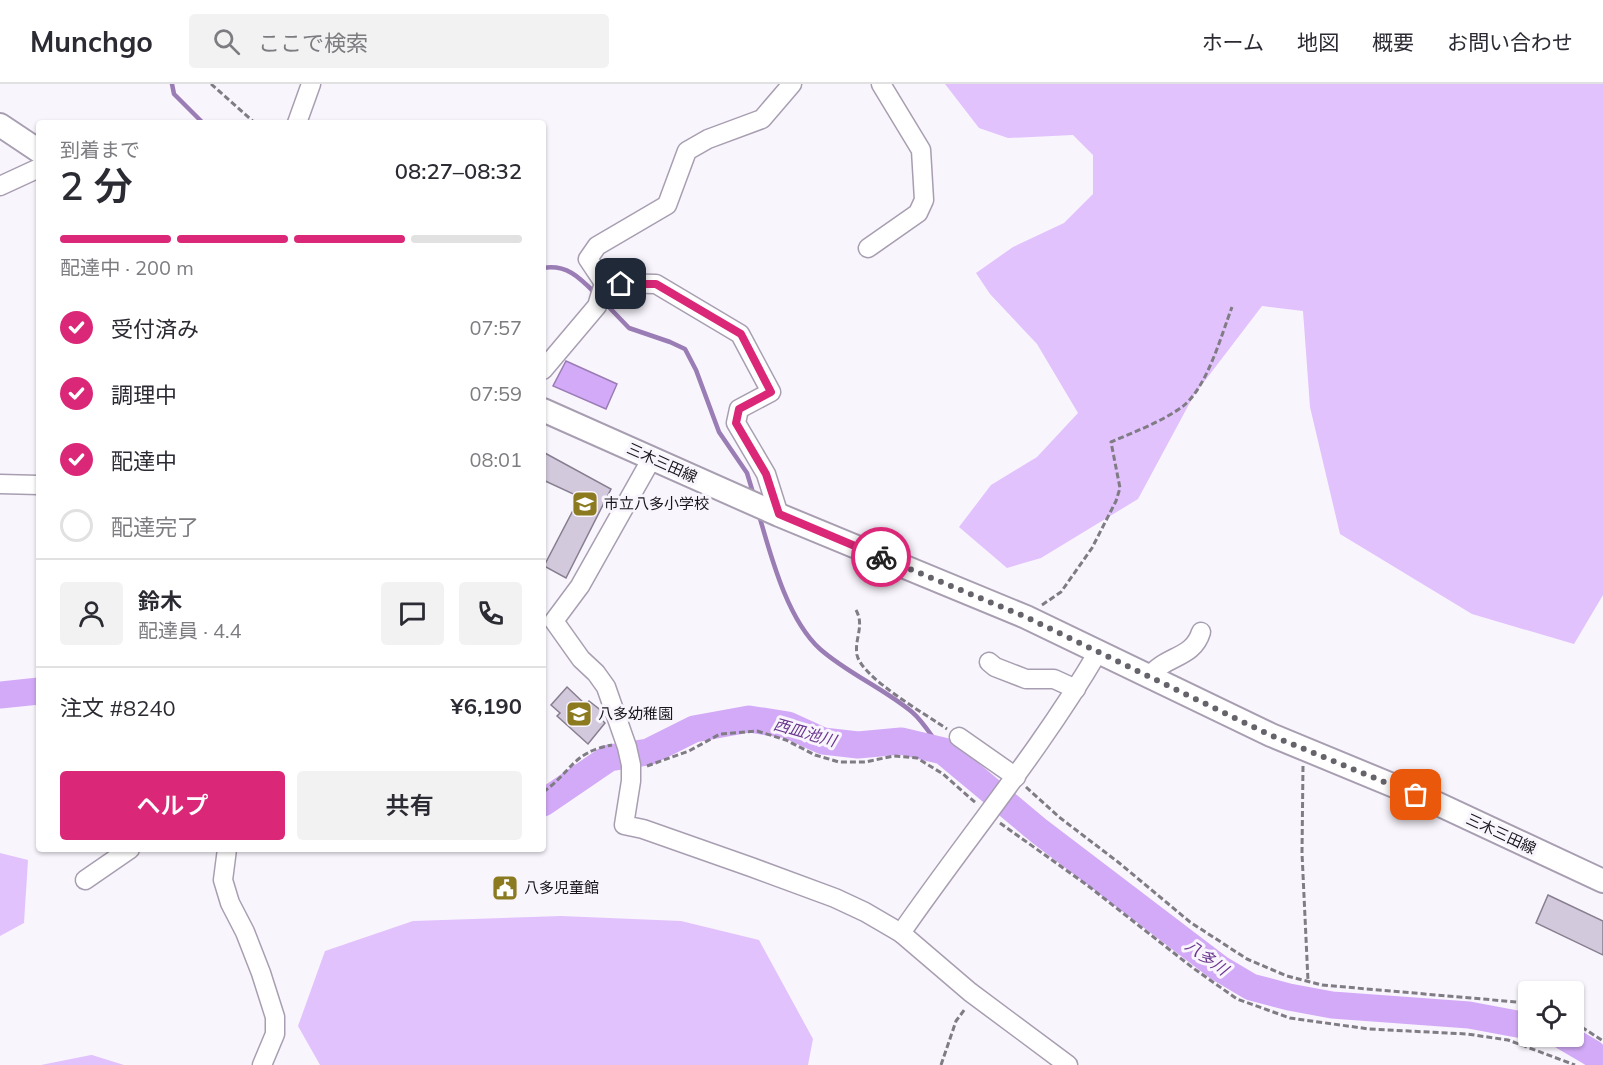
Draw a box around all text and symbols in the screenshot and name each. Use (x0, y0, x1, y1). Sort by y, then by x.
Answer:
search box (189, 14, 609, 68)
text: Munchgo (30, 24, 153, 59)
icon: search (210, 25, 243, 58)
text: ここで検索 (258, 29, 368, 57)
text: ホーム (1202, 29, 1264, 55)
text: 地図 (1297, 29, 1339, 55)
text: 概要 (1372, 29, 1414, 55)
text: お問い合わせ (1447, 29, 1573, 55)
text: 到着まで (60, 137, 140, 162)
text: 08:27–08:32 (395, 157, 522, 185)
text: 2 分 (60, 161, 133, 210)
text: 配達中 · 200 m (60, 255, 194, 280)
pin (595, 258, 646, 309)
icon: home (604, 267, 637, 300)
icon: check (60, 311, 93, 344)
text: 受付済み (111, 315, 199, 343)
text: 07:57 (469, 315, 522, 340)
icon: check (60, 377, 93, 410)
text: 調理中 (111, 381, 177, 409)
text: 07:59 (469, 381, 522, 406)
street label: 三木三田線 (624, 439, 700, 486)
icon: check (60, 443, 93, 476)
text: 配達中 (111, 447, 177, 475)
text: 08:01 (469, 447, 522, 472)
school or university icon: 市立八多小学校 (570, 489, 600, 519)
place label: 市立八多小学校 (604, 494, 709, 513)
text: 配達完了 (111, 513, 199, 541)
courier (851, 527, 911, 587)
icon: bike (865, 541, 898, 574)
button: person (60, 582, 123, 645)
button: chat (381, 582, 444, 645)
button: phone (459, 582, 522, 645)
text: 鈴木 (138, 587, 182, 615)
text: 配達員 · 4.4 (138, 618, 242, 643)
text: ¥6,190 (451, 692, 522, 720)
text: 注文 #8240 (60, 694, 176, 722)
school or university icon: 八多幼稚園 (564, 699, 594, 729)
place label: 八多幼稚園 (598, 704, 673, 723)
water label: 西皿池川 (771, 714, 840, 751)
pin (1390, 769, 1441, 820)
button: ヘルプ (60, 771, 285, 840)
button: 共有 (297, 771, 522, 840)
icon: bag (1399, 778, 1432, 811)
street label: 三木三田線 (1463, 809, 1539, 858)
public building icon: 八多児童館 (490, 873, 520, 903)
place label: 八多児童館 (524, 878, 599, 897)
water label: 八多川 (1182, 935, 1234, 980)
map controls (1518, 981, 1584, 1047)
button: locate (1518, 981, 1584, 1047)

